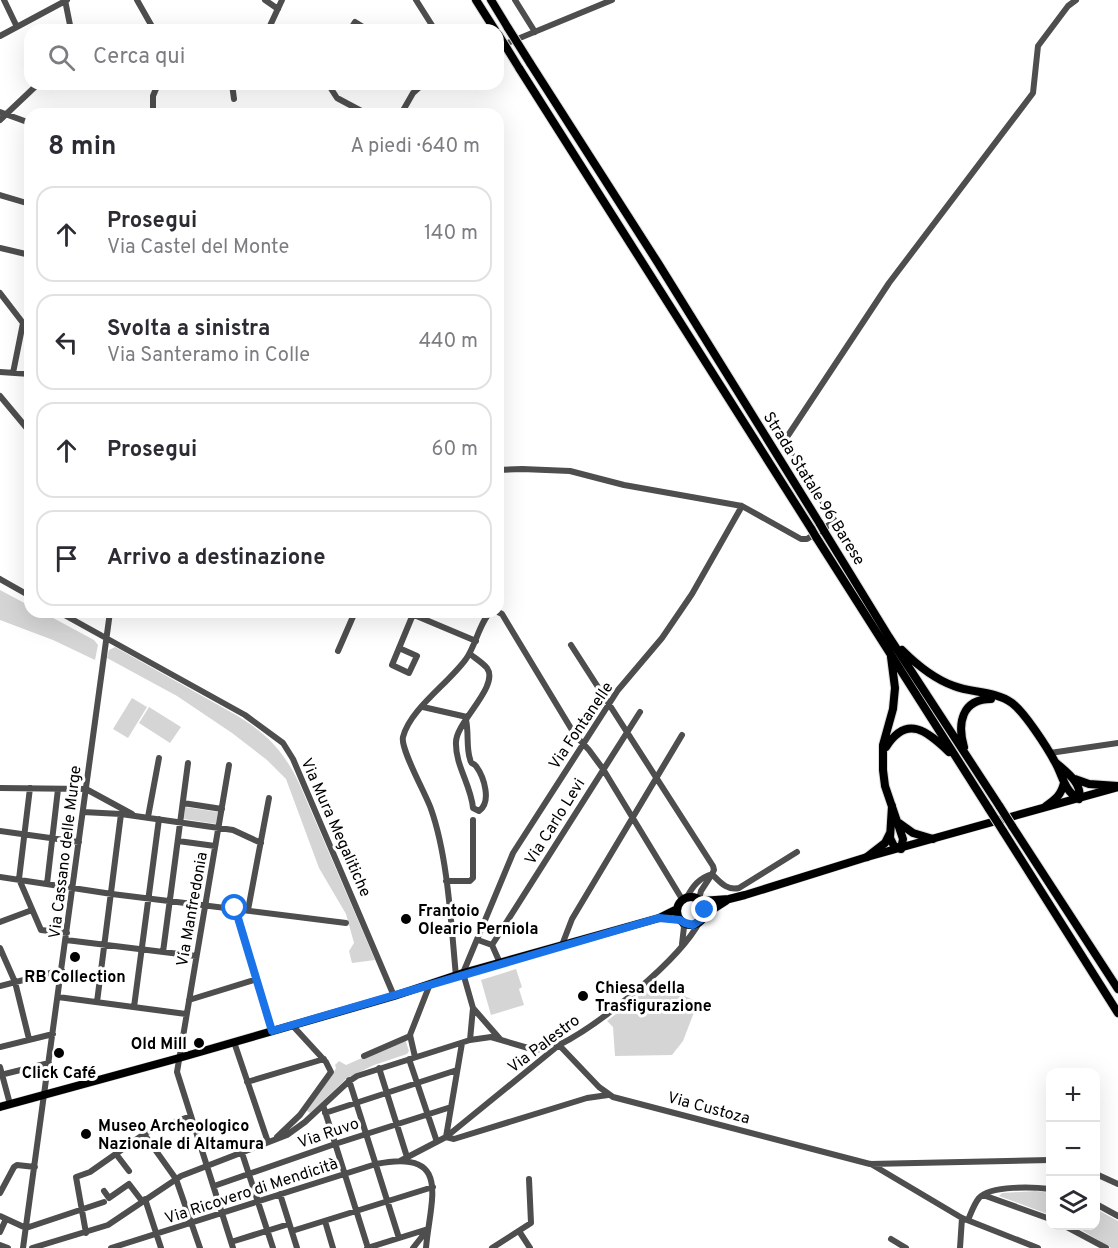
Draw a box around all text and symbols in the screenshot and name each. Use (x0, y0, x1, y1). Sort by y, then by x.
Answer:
search box (24, 24, 504, 90)
icon: search (45, 41, 78, 74)
text: Cerca qui (93, 44, 185, 71)
text: 8 min (48, 131, 116, 164)
text: A piedi · 640 m (350, 134, 480, 160)
text: Prosegui (107, 208, 197, 235)
icon: ahead (50, 218, 83, 251)
text: 140 m (424, 221, 478, 247)
text: Via Castel del Monte (107, 235, 289, 261)
text: Svolta a sinistra (107, 316, 270, 343)
icon: left (50, 326, 83, 359)
text: 440 m (419, 329, 478, 355)
text: Via Santeramo in Colle (107, 343, 310, 369)
street label: Strada Statale 96 Barese (758, 409, 869, 570)
icon: ahead (50, 434, 83, 467)
text: Prosegui (107, 437, 197, 464)
text: 60 m (432, 437, 478, 463)
icon: arrive (50, 542, 83, 575)
text: Arrivo a destinazione (107, 545, 325, 572)
street label: Via Fontanelle (545, 679, 618, 774)
street label: Via Mura Megalitiche (296, 755, 375, 900)
street label: Via Cassano delle Murge (45, 764, 87, 940)
street label: Via Carlo Levi (521, 775, 590, 869)
street label: Via Manfredonia (173, 850, 213, 968)
route start (221, 894, 247, 920)
route end (691, 896, 717, 922)
place label: Frantoio Oleario Perniola (418, 902, 538, 940)
marker: Frantoio Oleario Perniola (399, 912, 413, 926)
marker: RB Collection (68, 950, 82, 964)
place label: RB Collection (24, 968, 126, 988)
place label: Chiesa della Trasfigurazione (595, 979, 712, 1017)
marker: Chiesa della Trasfigurazione (576, 989, 590, 1003)
street label: Via Palestro (504, 1011, 584, 1078)
place label: Old Mill (131, 1035, 187, 1055)
marker: Old Mill (192, 1036, 206, 1050)
marker: Click Café (52, 1046, 66, 1060)
place label: Click Café (22, 1064, 96, 1084)
map controls (1046, 1068, 1100, 1230)
button: + (1046, 1068, 1100, 1122)
street label: Via Custoza (665, 1088, 752, 1130)
street label: Via Ruvo (295, 1114, 362, 1154)
place label: Museo Archeologico Nazionale di Altamura (98, 1117, 264, 1155)
button: − (1046, 1122, 1100, 1176)
marker: Museo Archeologico Nazionale di Altamura (79, 1127, 93, 1141)
street label: Via Ricovero di Mendicità (163, 1154, 341, 1229)
button: layers (1046, 1176, 1100, 1230)

